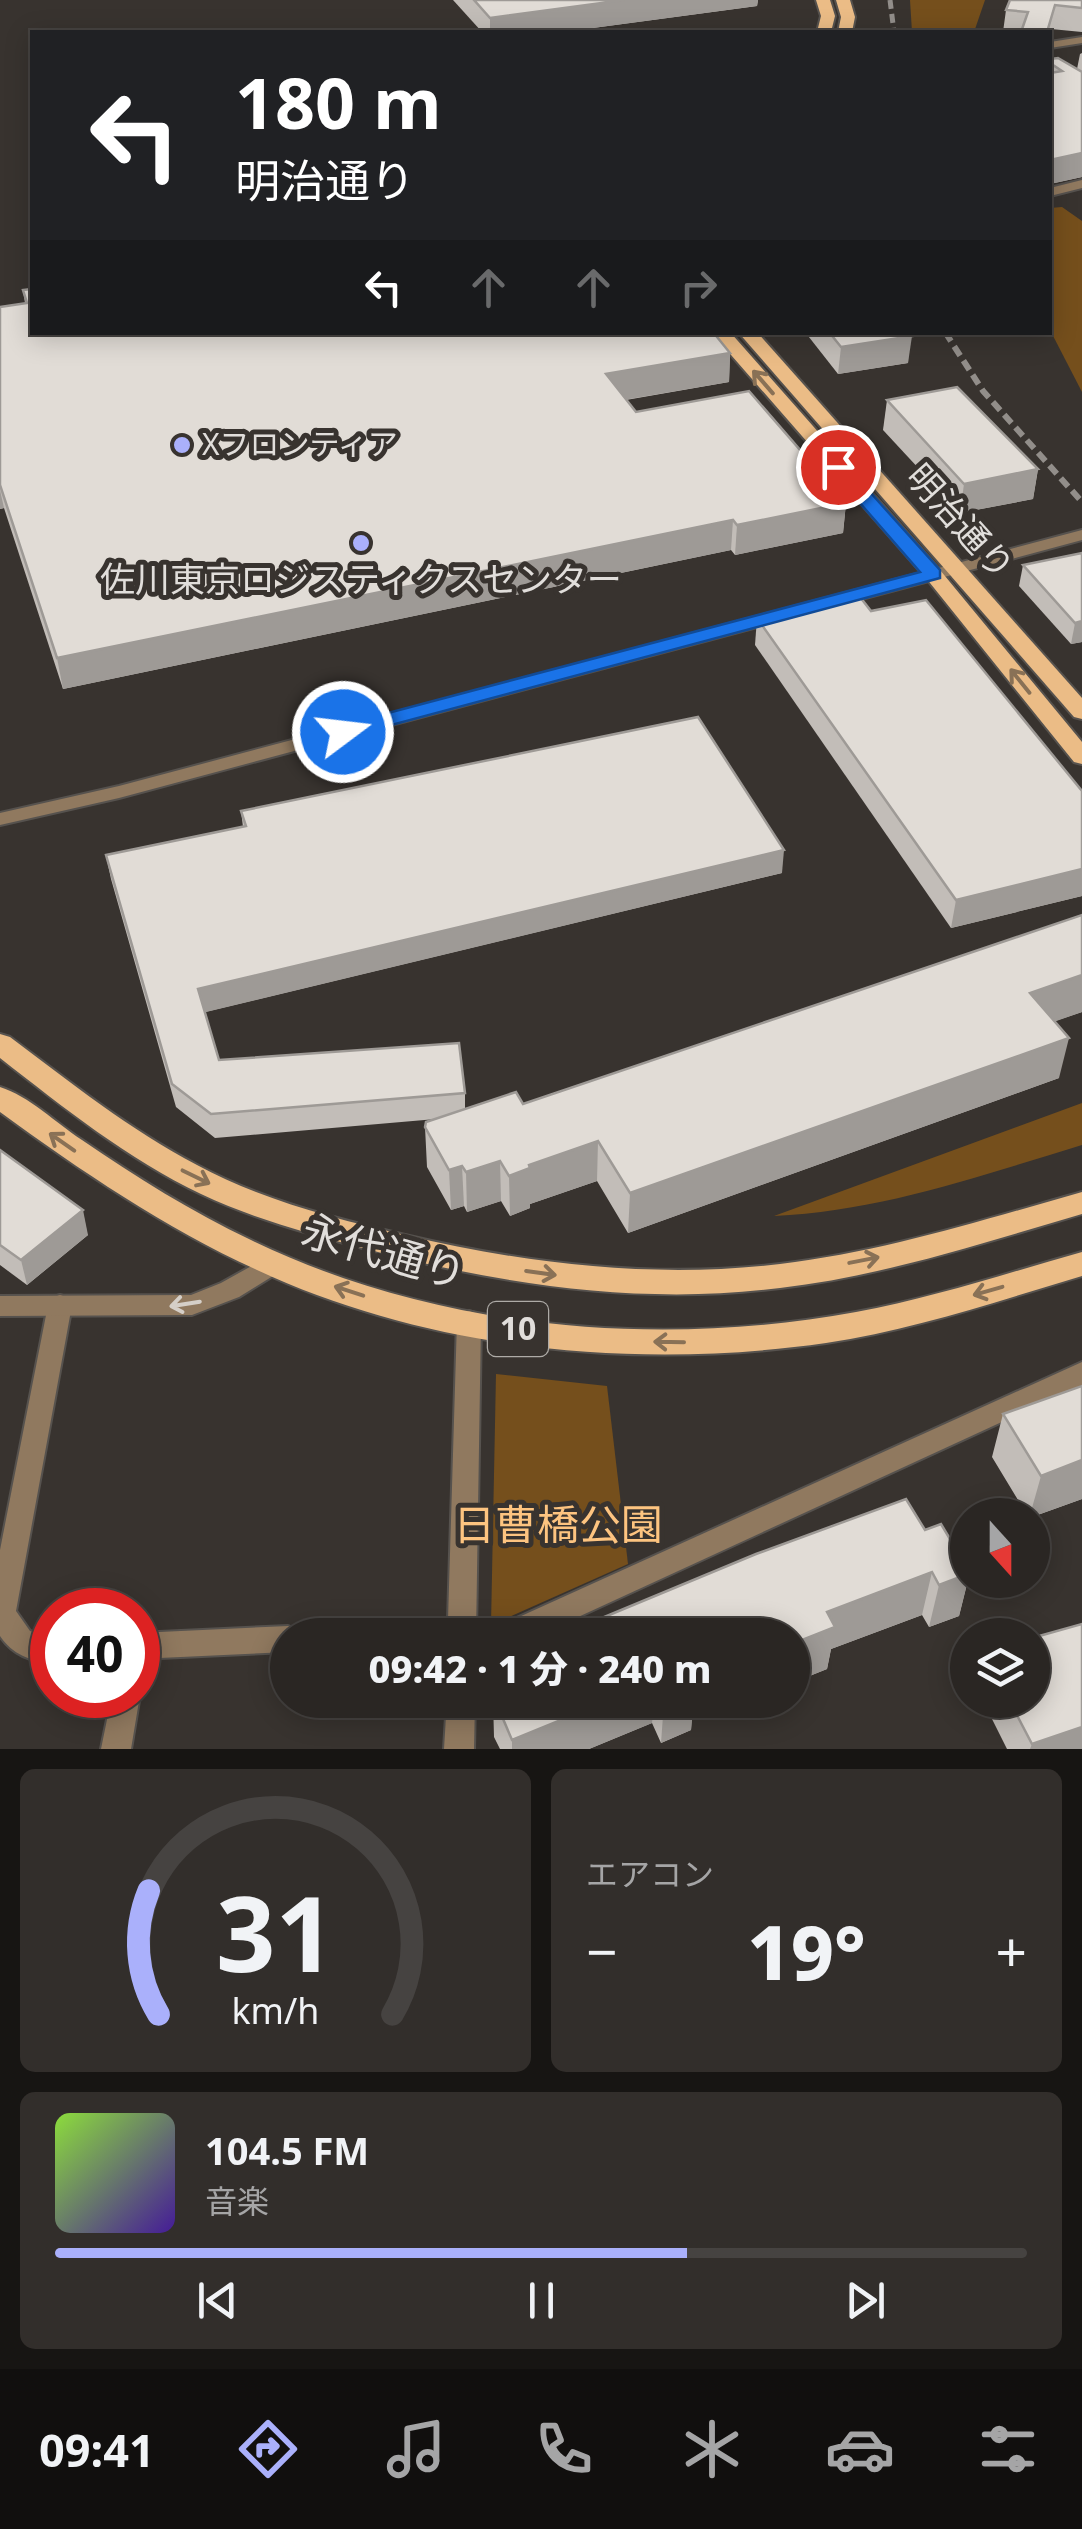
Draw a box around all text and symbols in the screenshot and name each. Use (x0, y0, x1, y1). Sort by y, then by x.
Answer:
text: 180 m (235, 54, 442, 150)
icon: left (70, 70, 200, 200)
text: 明治通り (235, 149, 415, 210)
icon: left (356, 260, 411, 315)
icon: ahead (461, 260, 516, 315)
icon: ahead (566, 260, 621, 315)
icon: right (671, 260, 726, 315)
one-way arrow (751, 370, 774, 395)
place label: Xフロンティア (202, 423, 398, 464)
pin (796, 425, 881, 510)
marker: Xフロンティア (171, 434, 193, 456)
icon: arrive (811, 440, 866, 495)
street label: 明治通り (897, 453, 1025, 589)
marker: 佐川東京ロジスティクスセンター (350, 532, 372, 554)
place label: 佐川東京ロジスティクスセンター (100, 555, 622, 602)
one-way arrow (1009, 669, 1031, 695)
position arrow (291, 680, 395, 784)
one-way arrow (49, 1132, 76, 1153)
one-way arrow (180, 1169, 210, 1188)
street label: 永代通り (296, 1200, 473, 1301)
one-way arrow (847, 1249, 879, 1268)
one-way arrow (525, 1264, 557, 1283)
one-way arrow (334, 1281, 365, 1299)
one-way arrow (973, 1283, 1005, 1301)
one-way arrow (169, 1295, 202, 1314)
road number: 10 (488, 1302, 548, 1356)
one-way arrow (653, 1333, 685, 1352)
park label: 日曹橋公園 (453, 1495, 663, 1552)
north arrow (950, 1498, 1050, 1598)
map controls (950, 1498, 1050, 1718)
speed limit sign: 40 (30, 1588, 160, 1718)
button: layers (950, 1618, 1050, 1718)
text: 09:42 · 1 分 · 240 m (369, 1642, 711, 1694)
text: エアコン (586, 1852, 714, 1895)
text: 31 (216, 1861, 335, 2002)
text: 19° (747, 1900, 866, 2002)
text: − (586, 1913, 617, 1988)
text: + (996, 1913, 1027, 1988)
text: km/h (232, 1986, 319, 2034)
text: 104.5 FM (205, 2124, 369, 2176)
text: 音楽 (205, 2179, 269, 2222)
icon: previous (190, 2273, 245, 2328)
icon: pause (514, 2273, 569, 2328)
icon: next (838, 2273, 893, 2328)
icon: directions (233, 2414, 303, 2484)
icon: music (381, 2414, 451, 2484)
icon: phone (529, 2414, 599, 2484)
icon: climate (677, 2414, 747, 2484)
icon: car (825, 2414, 895, 2484)
icon: filters (973, 2414, 1043, 2484)
text: 09:41 (39, 2419, 155, 2480)

